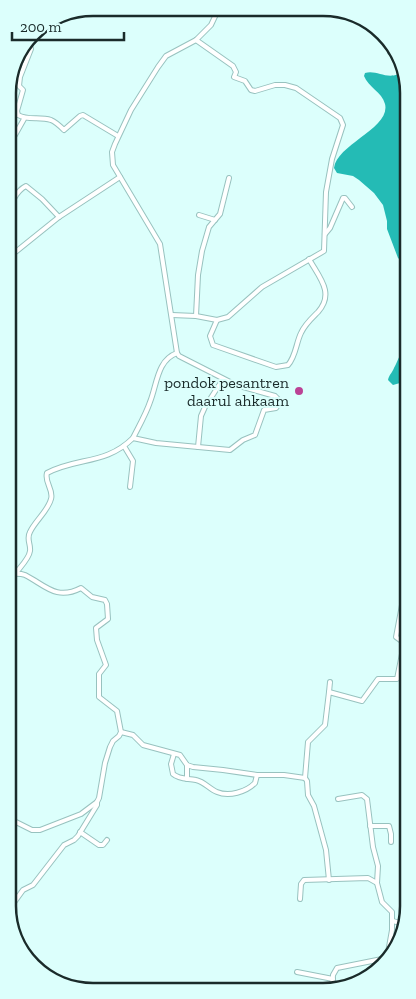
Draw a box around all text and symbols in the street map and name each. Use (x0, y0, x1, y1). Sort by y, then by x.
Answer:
scale bar (12, 10, 125, 42)
text: 200 m (20, 18, 61, 36)
place label: pondok pesantren daarul ahkaam (164, 373, 290, 410)
marker: pondok pesantren daarul ahkaam (293, 385, 305, 397)

